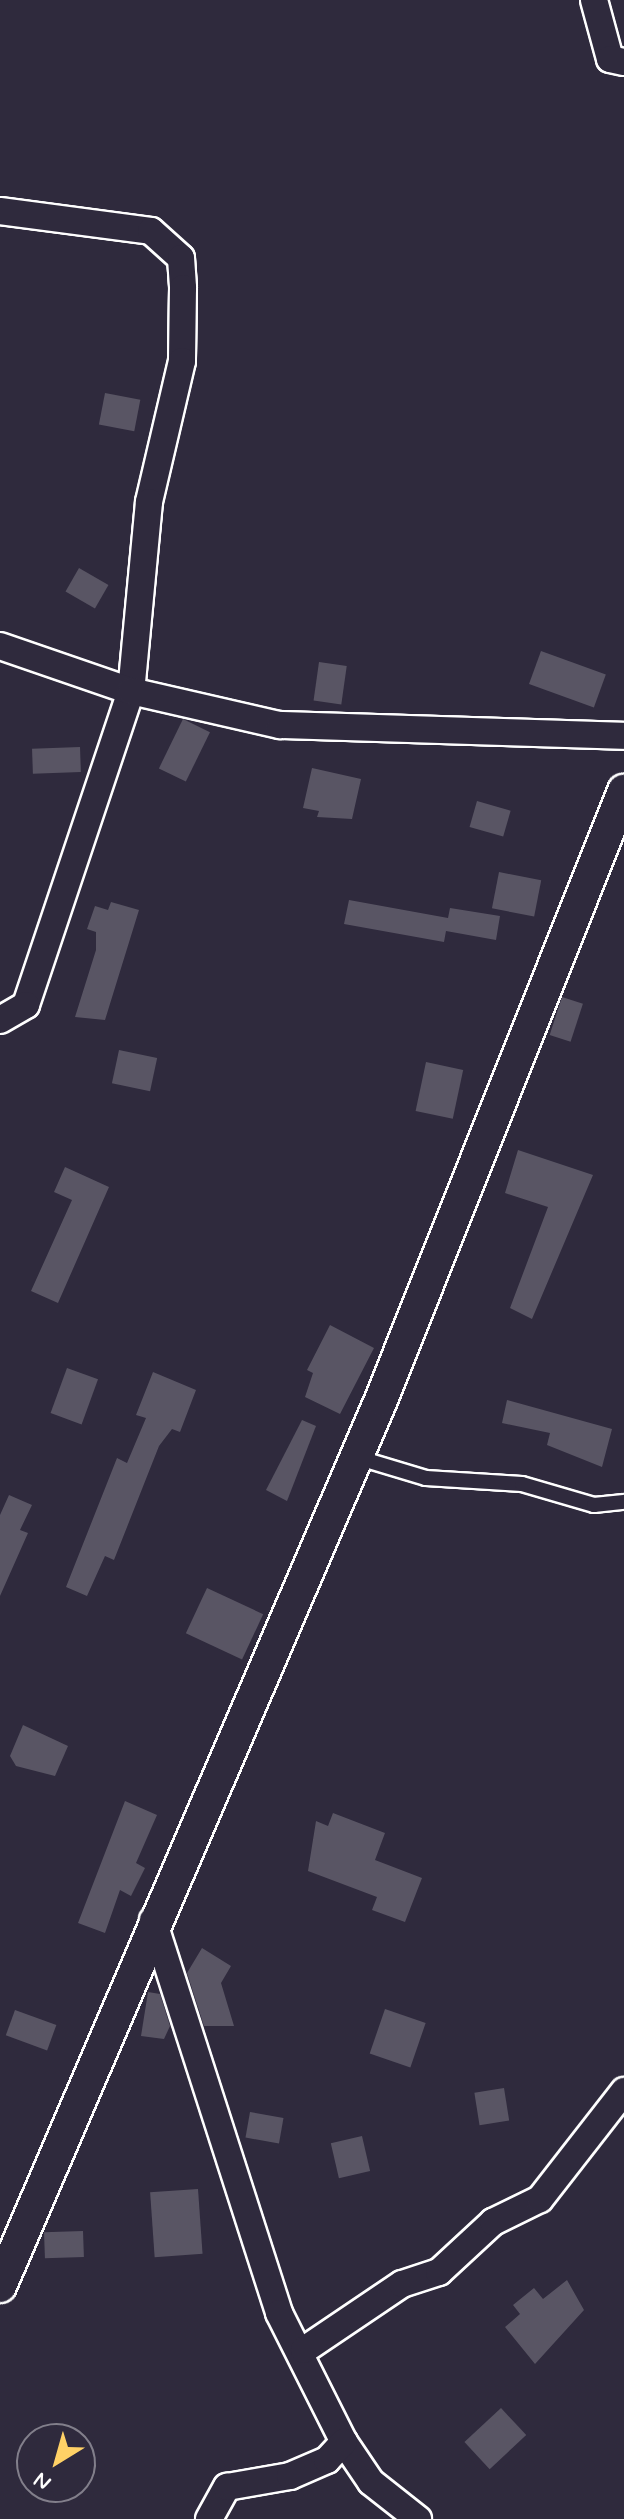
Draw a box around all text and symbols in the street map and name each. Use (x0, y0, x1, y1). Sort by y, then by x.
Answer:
north arrow (16, 2423, 96, 2503)
text: N (28, 2465, 57, 2496)

